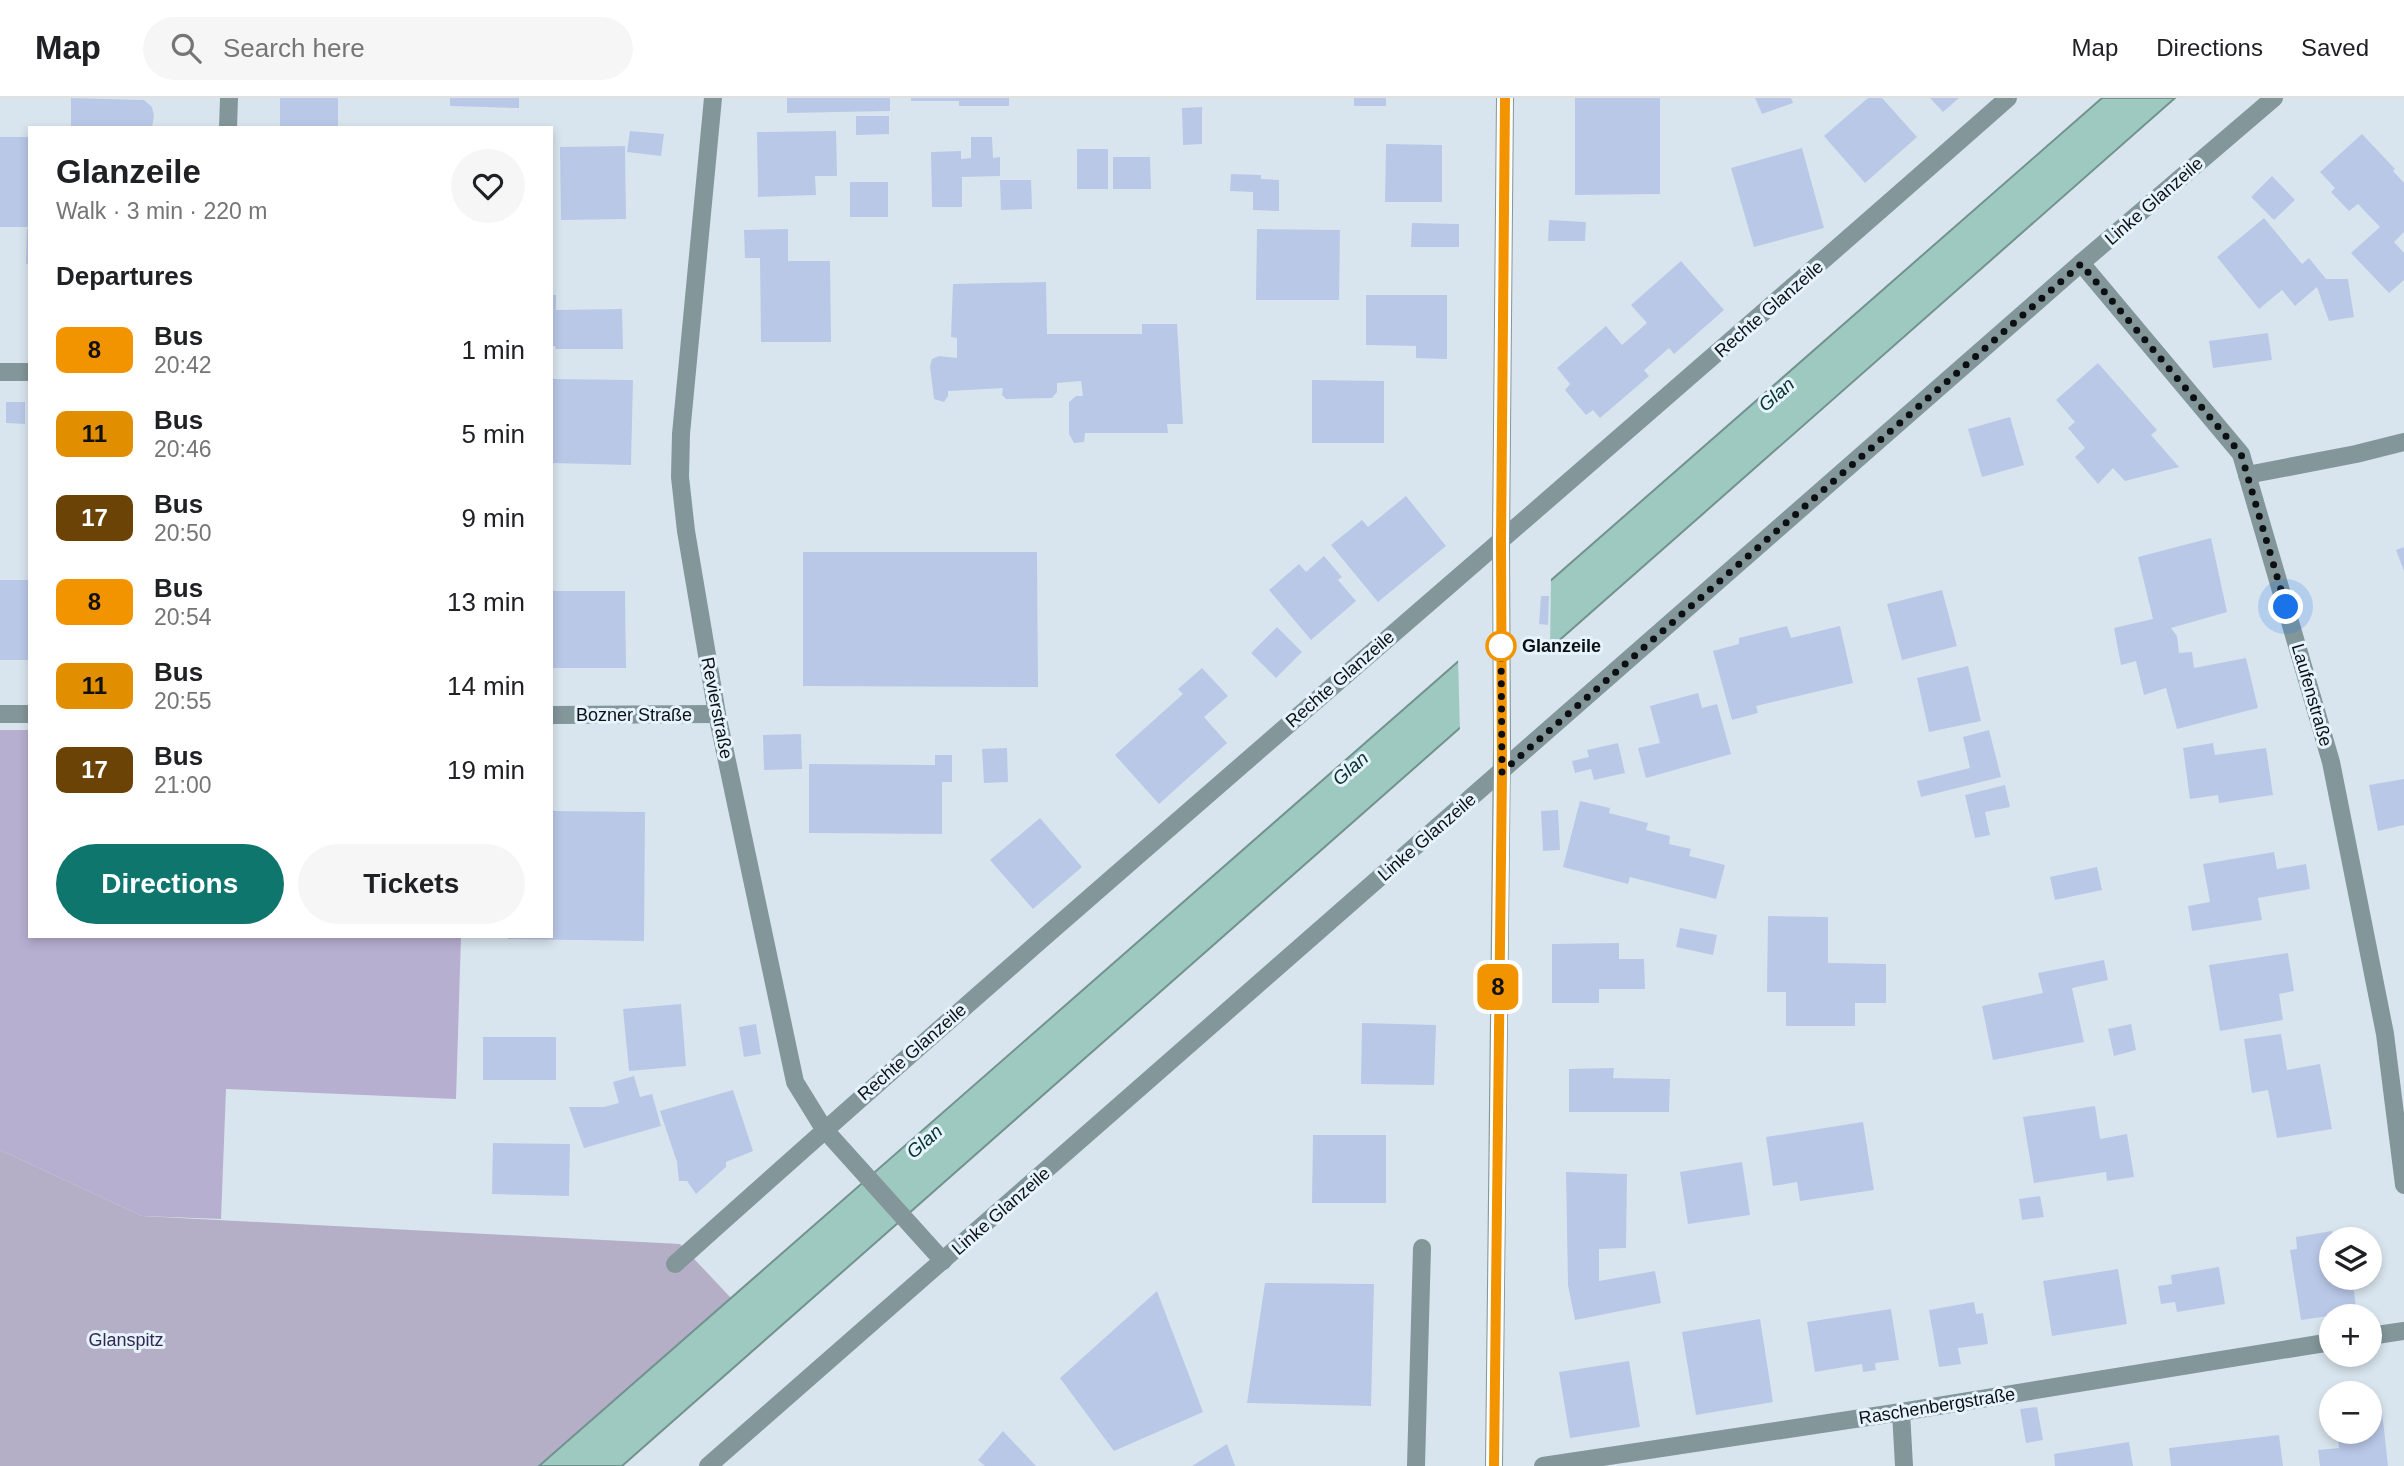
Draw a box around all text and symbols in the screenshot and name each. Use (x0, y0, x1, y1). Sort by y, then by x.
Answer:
search box (143, 17, 633, 80)
text: Map (35, 29, 101, 66)
icon: search (167, 29, 205, 67)
text: Search here (223, 33, 365, 63)
text: Map (2072, 34, 2118, 61)
text: Directions (2156, 34, 2263, 61)
text: Saved (2301, 34, 2369, 61)
button: heart (451, 149, 525, 223)
text: Glanzeile (56, 153, 201, 190)
street label: Linke Glanzeile (2101, 153, 2207, 249)
text: Walk · 3 min · 220 m (56, 198, 267, 224)
street label: Rechte Glanzeile (1711, 256, 1827, 362)
text: Departures (56, 261, 193, 291)
text: Bus (154, 321, 203, 351)
text: 1 min (461, 335, 525, 365)
text: 8 (88, 336, 101, 363)
text: 20:42 (154, 352, 212, 378)
water label: Glan (1754, 373, 1798, 415)
text: Bus (154, 405, 203, 435)
text: 5 min (461, 419, 525, 449)
text: 11 (82, 420, 107, 447)
text: 20:46 (154, 436, 212, 462)
text: Bus (154, 489, 203, 519)
text: 9 min (461, 503, 525, 533)
text: 17 (81, 504, 108, 531)
text: 20:50 (154, 520, 212, 546)
text: Bus (154, 573, 203, 603)
text: 13 min (447, 587, 525, 617)
text: 8 (88, 588, 101, 615)
your location (2268, 589, 2303, 624)
text: 20:54 (154, 604, 212, 630)
street label: Rechte Glanzeile (1282, 626, 1398, 732)
marker: Glanzeile (1486, 631, 1516, 661)
place label: Glanzeile (1522, 636, 1601, 656)
street label: Laufenstraße (2288, 641, 2336, 749)
street label: Revierstraße (697, 656, 737, 760)
text: Bus (154, 657, 203, 687)
text: 14 min (447, 671, 525, 701)
text: 11 (82, 672, 107, 699)
text: 20:55 (154, 688, 212, 714)
street label: Bozner Straße (576, 705, 692, 725)
text: Bus (154, 741, 203, 771)
water label: Glan (1328, 747, 1372, 789)
text: 19 min (447, 755, 525, 785)
text: 17 (81, 756, 108, 783)
text: 21:00 (154, 772, 212, 798)
street label: Linke Glanzeile (1374, 789, 1480, 885)
button: Directions (56, 844, 284, 924)
button: Tickets (298, 844, 525, 924)
line badge: 8 (1475, 964, 1521, 1010)
text: 8 (1491, 973, 1505, 1000)
street label: Rechte Glanzeile (854, 999, 970, 1105)
water label: Glan (902, 1120, 946, 1162)
street label: Linke Glanzeile (948, 1163, 1054, 1259)
map controls (2319, 1227, 2382, 1444)
button: layers (2319, 1227, 2382, 1290)
button: + (2319, 1304, 2382, 1367)
park label: Glanspitz (88, 1330, 164, 1350)
button: − (2319, 1381, 2382, 1444)
street label: Raschenbergstraße (1857, 1384, 2017, 1428)

